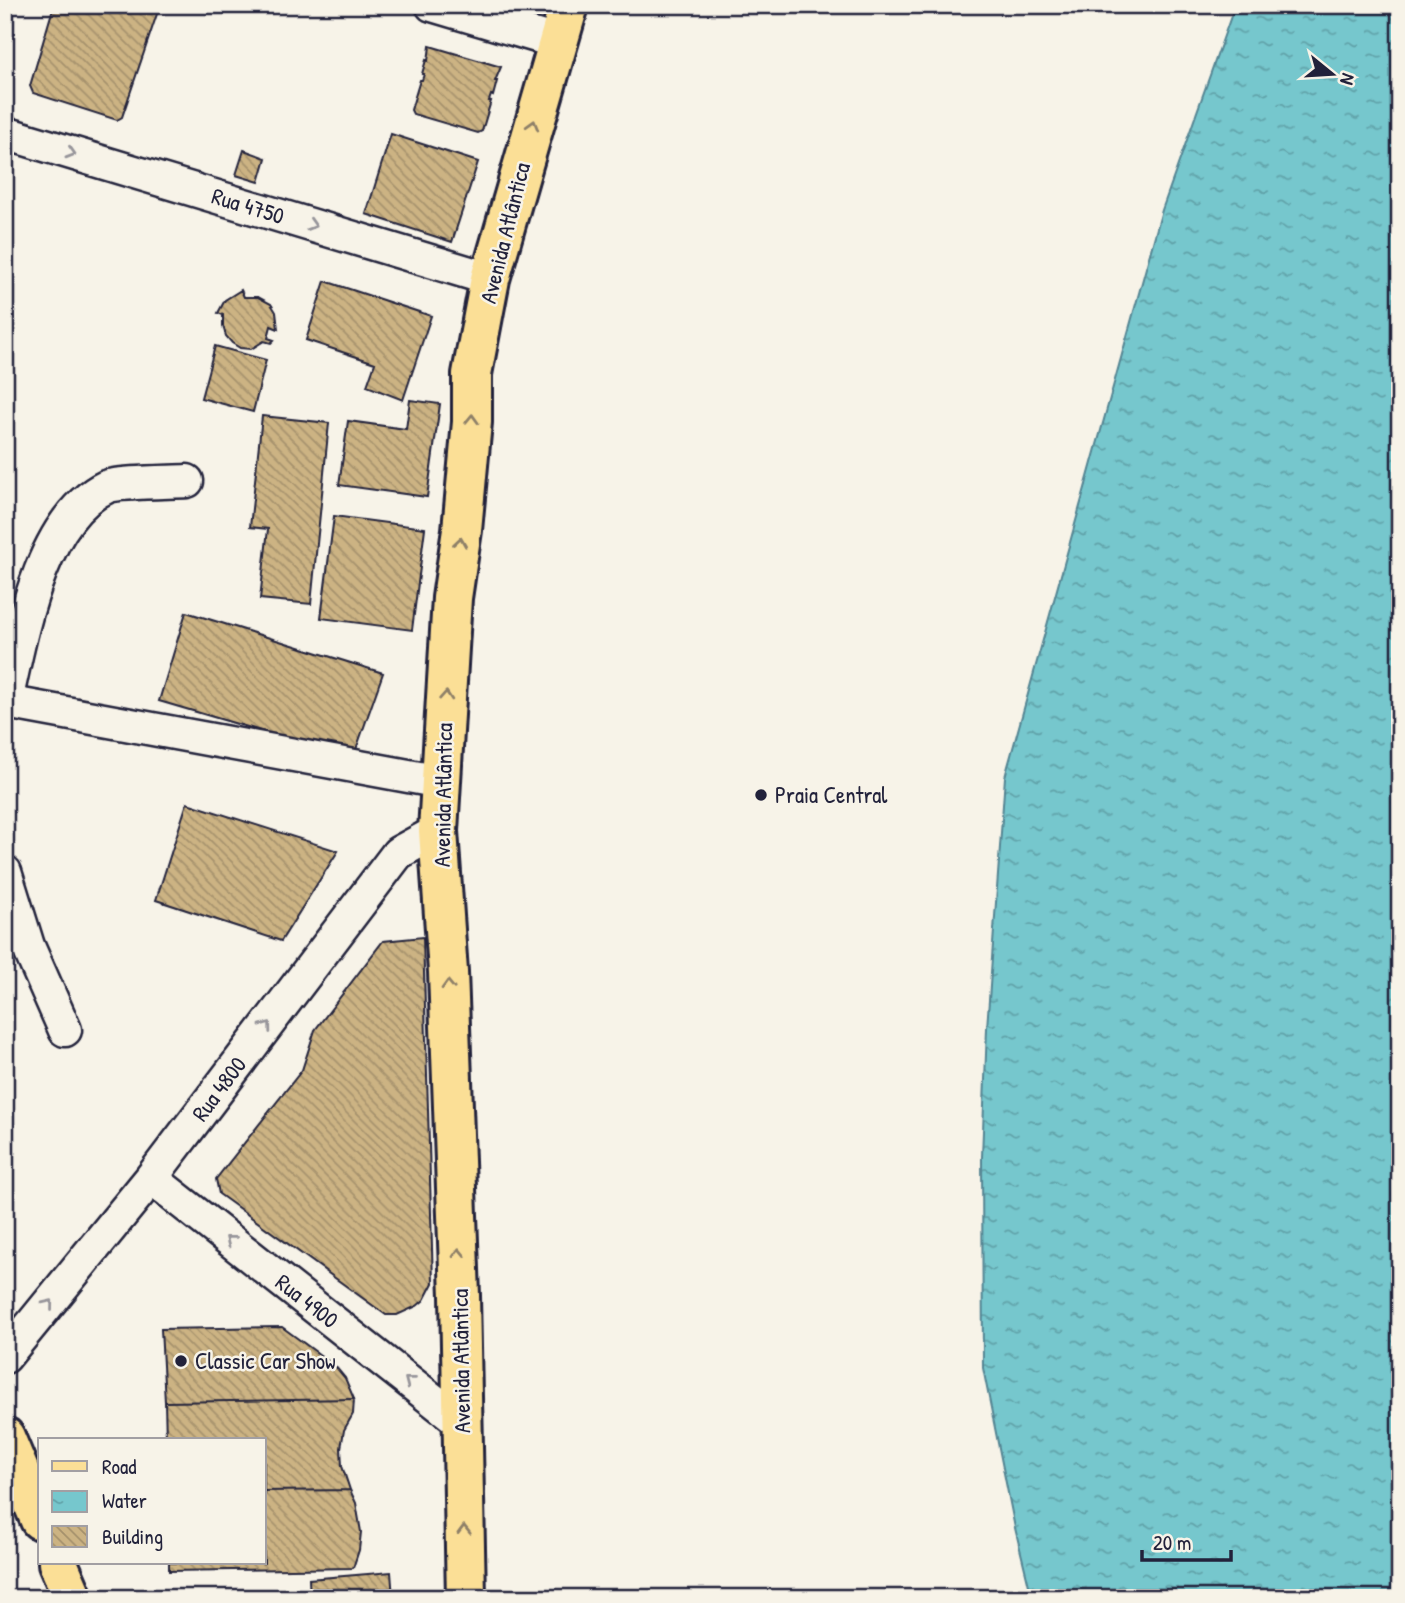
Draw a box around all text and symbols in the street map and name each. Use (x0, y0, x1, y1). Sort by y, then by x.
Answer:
north arrow (1296, 38, 1366, 108)
text: N (1334, 70, 1362, 88)
one-way arrow (525, 119, 540, 131)
one-way arrow (64, 144, 76, 159)
street label: Avenida Atlântica (472, 159, 537, 307)
street label: Rua 4750 (208, 180, 288, 231)
one-way arrow (306, 217, 318, 232)
one-way arrow (464, 413, 479, 424)
one-way arrow (452, 536, 467, 548)
one-way arrow (438, 690, 453, 701)
street label: Avenida Atlântica (426, 723, 459, 867)
place label: Praia Central (775, 779, 888, 810)
marker: Praia Central (753, 787, 769, 803)
one-way arrow (441, 979, 456, 990)
one-way arrow (258, 1022, 271, 1034)
street label: Rua 4800 (184, 1050, 253, 1127)
one-way arrow (225, 1236, 238, 1249)
one-way arrow (451, 1247, 466, 1258)
street label: Rua 4900 (270, 1266, 345, 1335)
street label: Avenida Atlântica (444, 1289, 477, 1433)
one-way arrow (40, 1299, 53, 1311)
place label: Classic Car Show (195, 1345, 336, 1376)
marker: Classic Car Show (173, 1353, 189, 1369)
one-way arrow (404, 1377, 417, 1389)
legend (38, 1438, 266, 1564)
text: Road (102, 1452, 136, 1481)
text: Water (102, 1486, 147, 1515)
scale bar (1142, 1519, 1232, 1563)
text: Building (102, 1522, 163, 1551)
one-way arrow (457, 1524, 472, 1535)
text: 20 m (1153, 1528, 1191, 1557)

